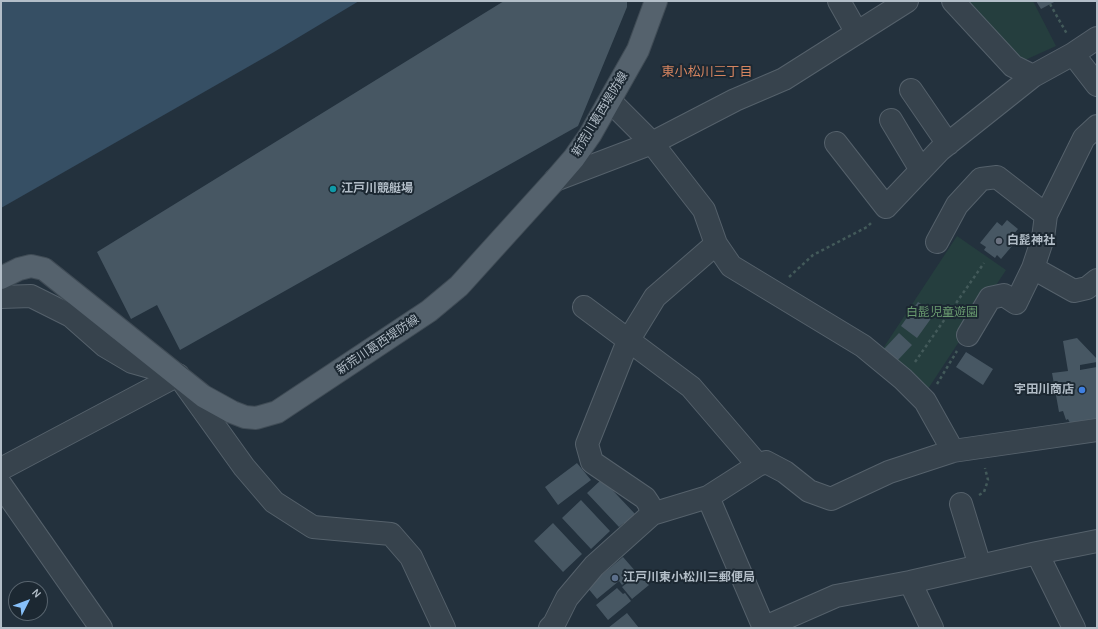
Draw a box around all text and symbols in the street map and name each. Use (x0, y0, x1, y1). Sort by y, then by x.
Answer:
district label: 東小松川三丁目 (662, 64, 752, 80)
street label: 新荒川葛西堤防線 (569, 69, 631, 159)
place label: 江戸川競艇場 (341, 182, 413, 196)
marker: 江戸川競艇場 (328, 184, 338, 194)
place label: 白髭神社 (1007, 234, 1055, 248)
marker: 白髭神社 (994, 236, 1004, 246)
park label: 白髭児童遊園 (906, 306, 978, 320)
street label: 新荒川葛西堤防線 (334, 312, 422, 378)
place label: 宇田川商店 (1014, 383, 1074, 397)
marker: 宇田川商店 (1077, 385, 1087, 395)
place label: 江戸川東小松川三郵便局 (623, 571, 755, 585)
marker: 江戸川東小松川三郵便局 (610, 573, 620, 583)
north arrow (8, 581, 48, 621)
text: N (29, 586, 44, 601)

